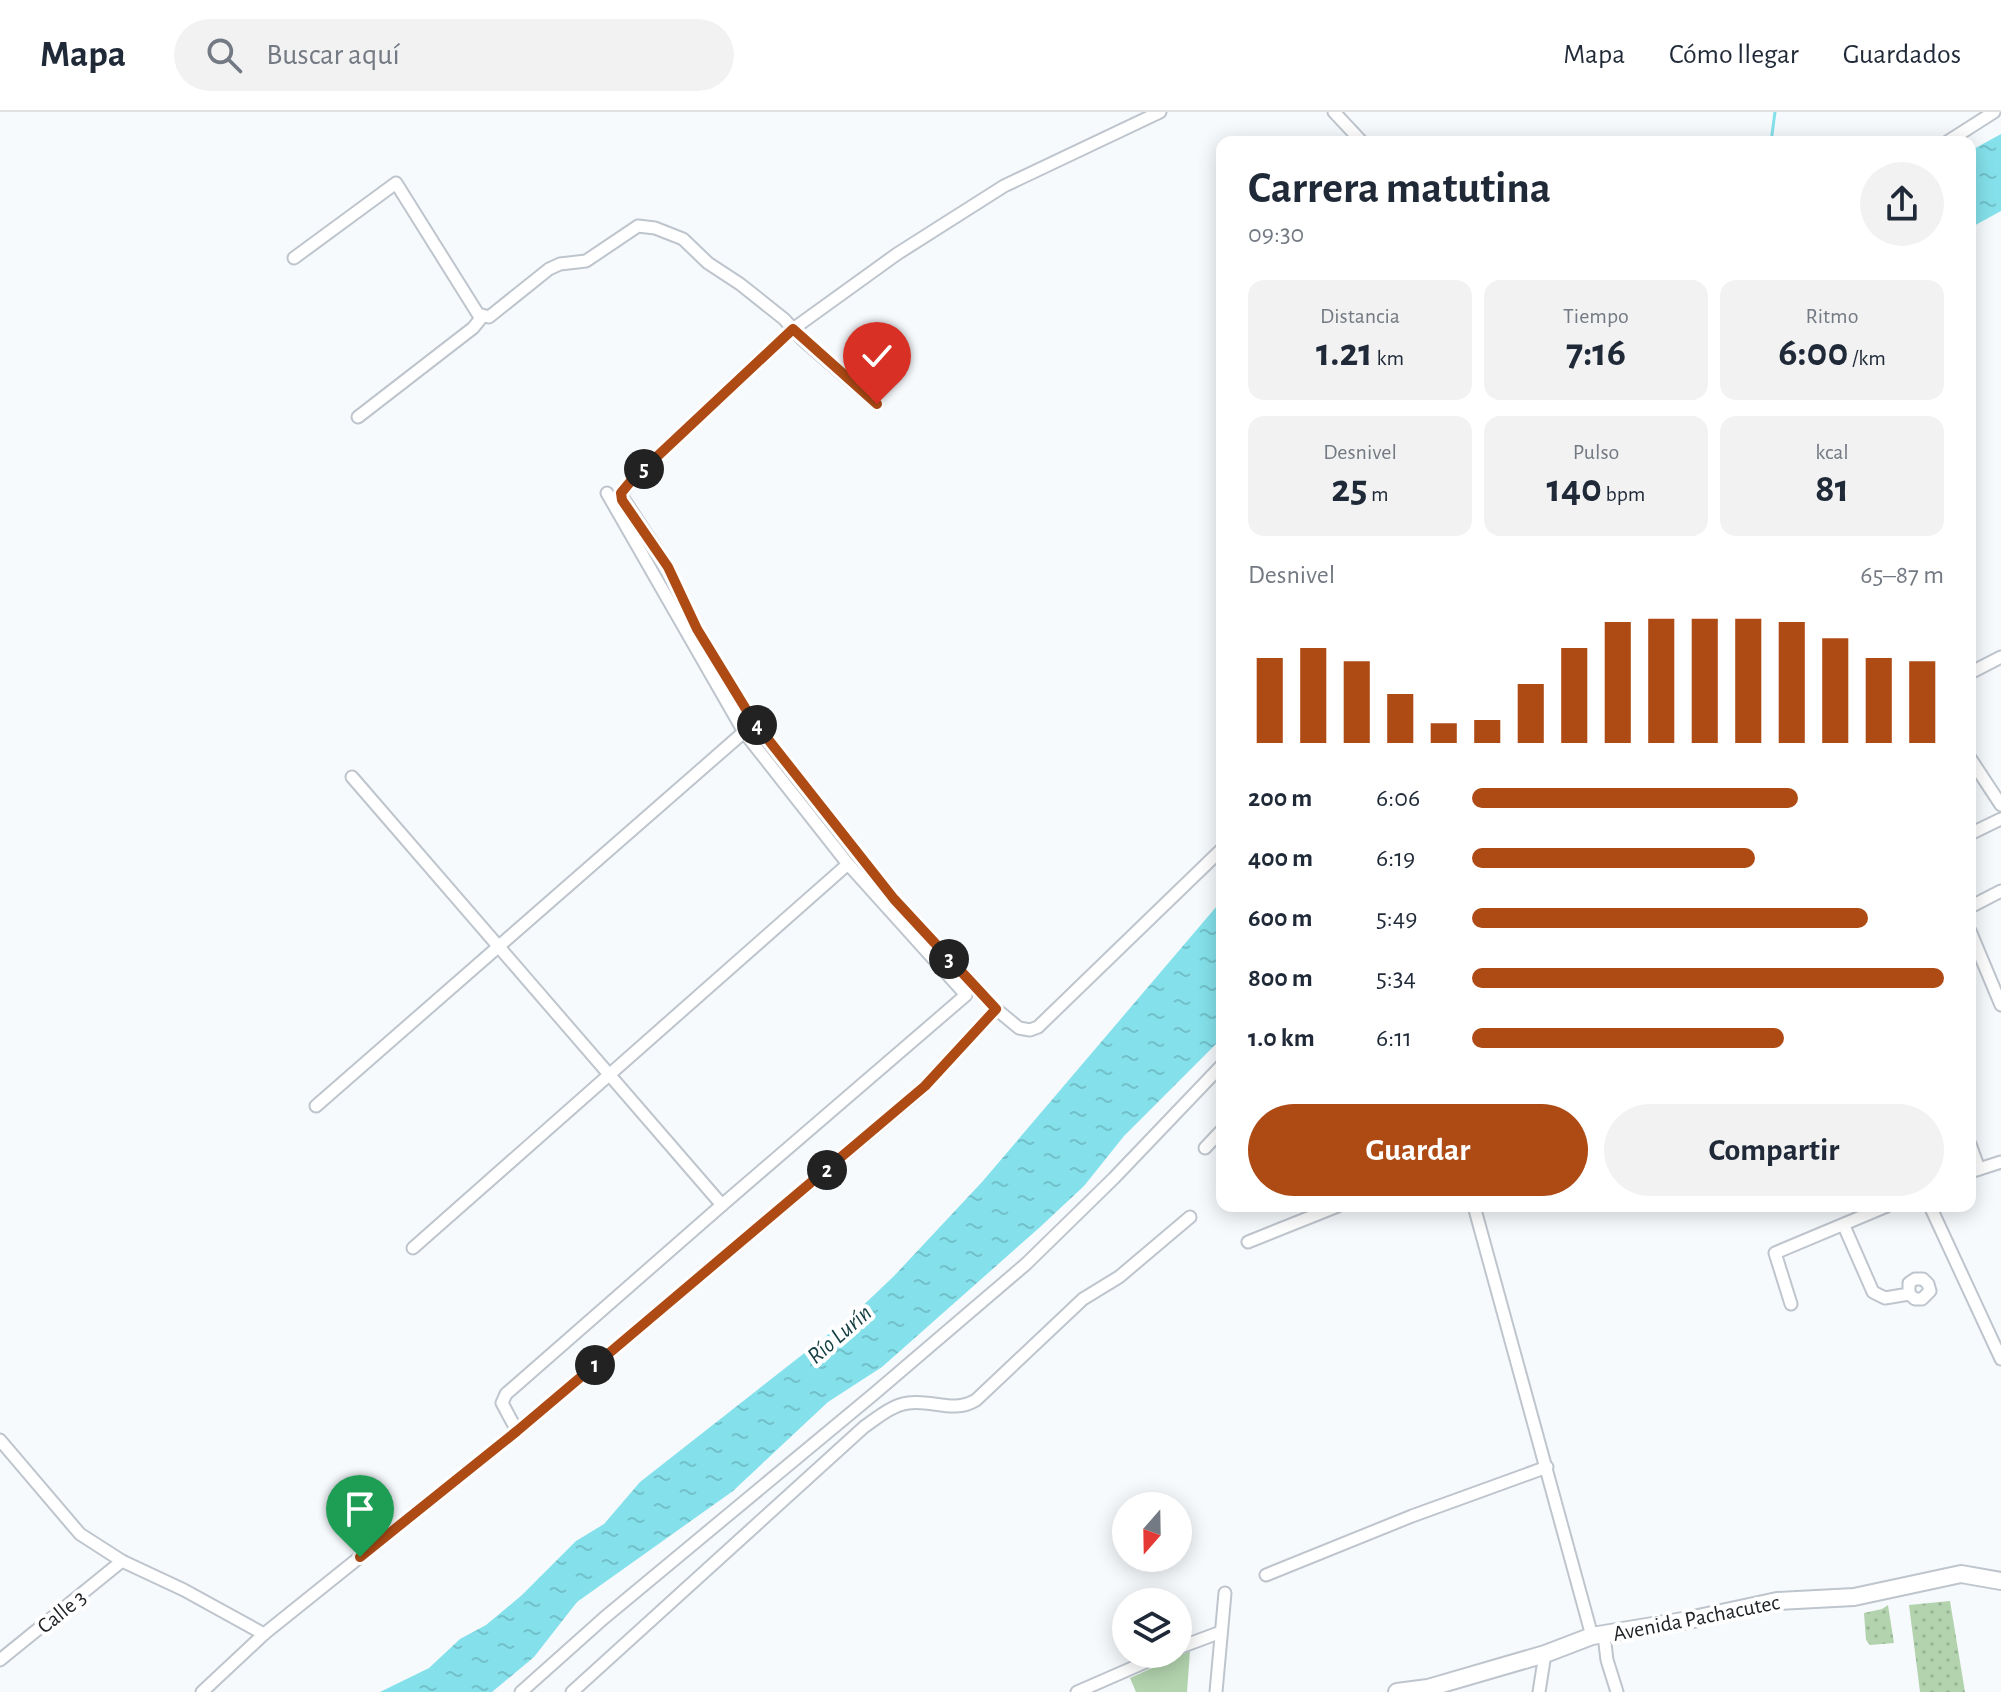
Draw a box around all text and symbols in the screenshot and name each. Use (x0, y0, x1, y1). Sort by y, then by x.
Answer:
search box (174, 19, 734, 91)
icon: search (202, 33, 246, 77)
text: Mapa (40, 36, 126, 74)
text: Buscar aquí (266, 40, 400, 70)
text: Mapa (1563, 41, 1625, 69)
text: Cómo llegar (1669, 41, 1799, 69)
text: Guardados (1843, 41, 1961, 69)
button: share (1860, 162, 1944, 246)
text: Carrera matutina (1248, 167, 1551, 211)
text: 09:30 (1248, 221, 1304, 247)
text: Distancia (1320, 305, 1400, 327)
text: Tiempo (1563, 305, 1629, 327)
text: Ritmo (1806, 305, 1858, 327)
pin (843, 322, 911, 404)
text: 1.21 (1316, 333, 1373, 373)
text: 7:16 (1566, 333, 1626, 373)
text: 6:00 (1778, 333, 1848, 373)
icon: check (855, 334, 899, 378)
text: km (1373, 347, 1404, 369)
text: /km (1848, 347, 1886, 369)
text: Desnivel (1323, 441, 1397, 463)
text: Pulso (1573, 441, 1619, 463)
text: kcal (1815, 441, 1849, 463)
pin: 5 (624, 449, 664, 489)
text: 5 (639, 458, 649, 480)
text: 25 (1331, 469, 1367, 509)
text: 140 (1547, 469, 1602, 509)
text: 81 (1815, 469, 1849, 509)
text: m (1367, 483, 1389, 505)
text: bpm (1602, 483, 1645, 505)
text: Desnivel (1248, 562, 1335, 588)
text: 65–87 m (1860, 562, 1944, 588)
pin: 4 (737, 705, 777, 745)
text: 4 (751, 714, 763, 736)
text: 200 m (1248, 785, 1312, 811)
text: 6:06 (1376, 785, 1420, 811)
text: 400 m (1248, 845, 1313, 871)
text: 6:19 (1376, 845, 1415, 871)
text: 600 m (1248, 905, 1313, 931)
text: 5:49 (1376, 905, 1418, 931)
pin: 3 (929, 939, 969, 979)
text: 3 (944, 948, 954, 970)
text: 800 m (1248, 965, 1313, 991)
text: 5:34 (1376, 965, 1416, 991)
text: 1.0 km (1248, 1025, 1315, 1051)
text: 6:11 (1376, 1025, 1412, 1051)
button: Guardar (1248, 1104, 1588, 1196)
button: Compartir (1604, 1104, 1944, 1196)
pin: 2 (807, 1150, 847, 1190)
text: 2 (822, 1159, 832, 1181)
water label: Río Lurín (803, 1301, 876, 1369)
pin: 1 (575, 1345, 615, 1385)
text: 1 (591, 1354, 599, 1376)
pin (326, 1475, 394, 1557)
icon: arrive (338, 1487, 382, 1531)
north arrow (1112, 1492, 1192, 1572)
map controls (1112, 1492, 1192, 1668)
street label: Calle 3 (33, 1586, 90, 1638)
button: layers (1112, 1588, 1192, 1668)
street label: Avenida Pachacutec (1611, 1591, 1782, 1645)

